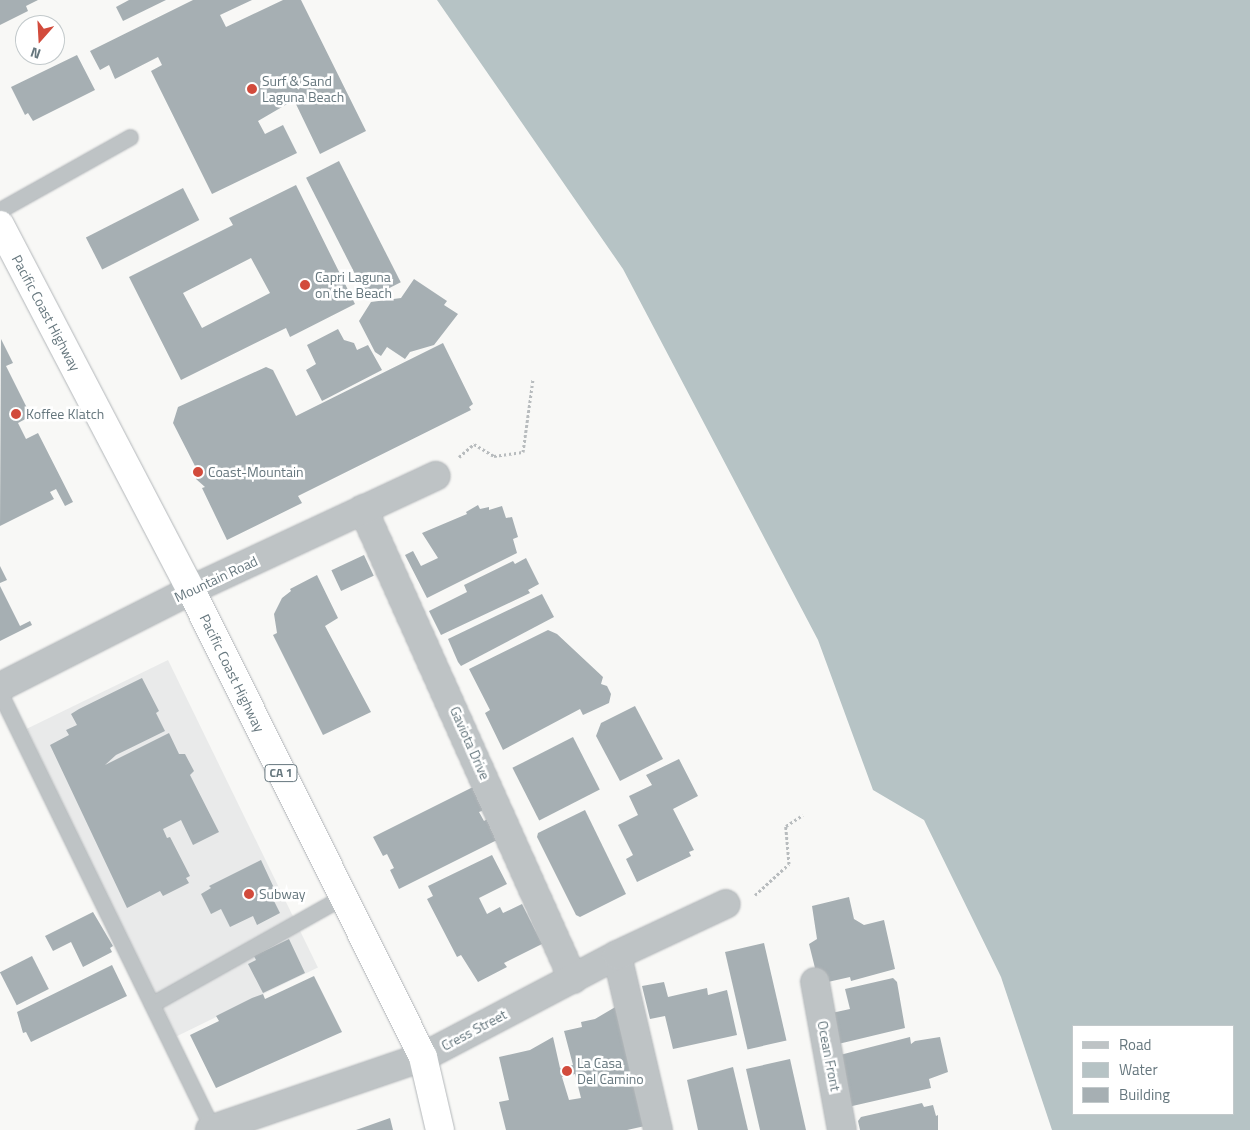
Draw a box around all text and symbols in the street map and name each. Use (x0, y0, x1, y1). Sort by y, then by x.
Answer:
north arrow (15, 15, 65, 65)
text: N (27, 42, 43, 65)
place label: Surf & Sand Laguna Beach (262, 73, 344, 105)
marker: Surf & Sand Laguna Beach (246, 83, 258, 95)
street label: Pacific Coast Highway (8, 252, 84, 374)
place label: Capri Laguna on the Beach (315, 269, 392, 302)
marker: Capri Laguna on the Beach (299, 279, 311, 291)
place label: Koffee Klatch (26, 406, 104, 422)
marker: Koffee Klatch (10, 408, 22, 420)
place label: Coast-Mountain (208, 464, 304, 480)
marker: Coast-Mountain (192, 466, 204, 478)
street label: Mountain Road (172, 552, 260, 606)
street label: Pacific Coast Highway (196, 611, 268, 735)
street label: Gaviota Drive (446, 704, 494, 782)
road number: CA 1 (264, 764, 298, 782)
place label: Subway (259, 886, 306, 902)
marker: Subway (243, 888, 255, 900)
street label: Cress Street (438, 1006, 510, 1054)
street label: Ocean Front (814, 1019, 844, 1093)
legend (1072, 1025, 1235, 1115)
text: Road (1119, 1033, 1151, 1056)
place label: La Casa Del Camino (577, 1055, 644, 1088)
text: Water (1119, 1058, 1158, 1081)
marker: La Casa Del Camino (561, 1065, 573, 1077)
text: Building (1119, 1083, 1170, 1106)

